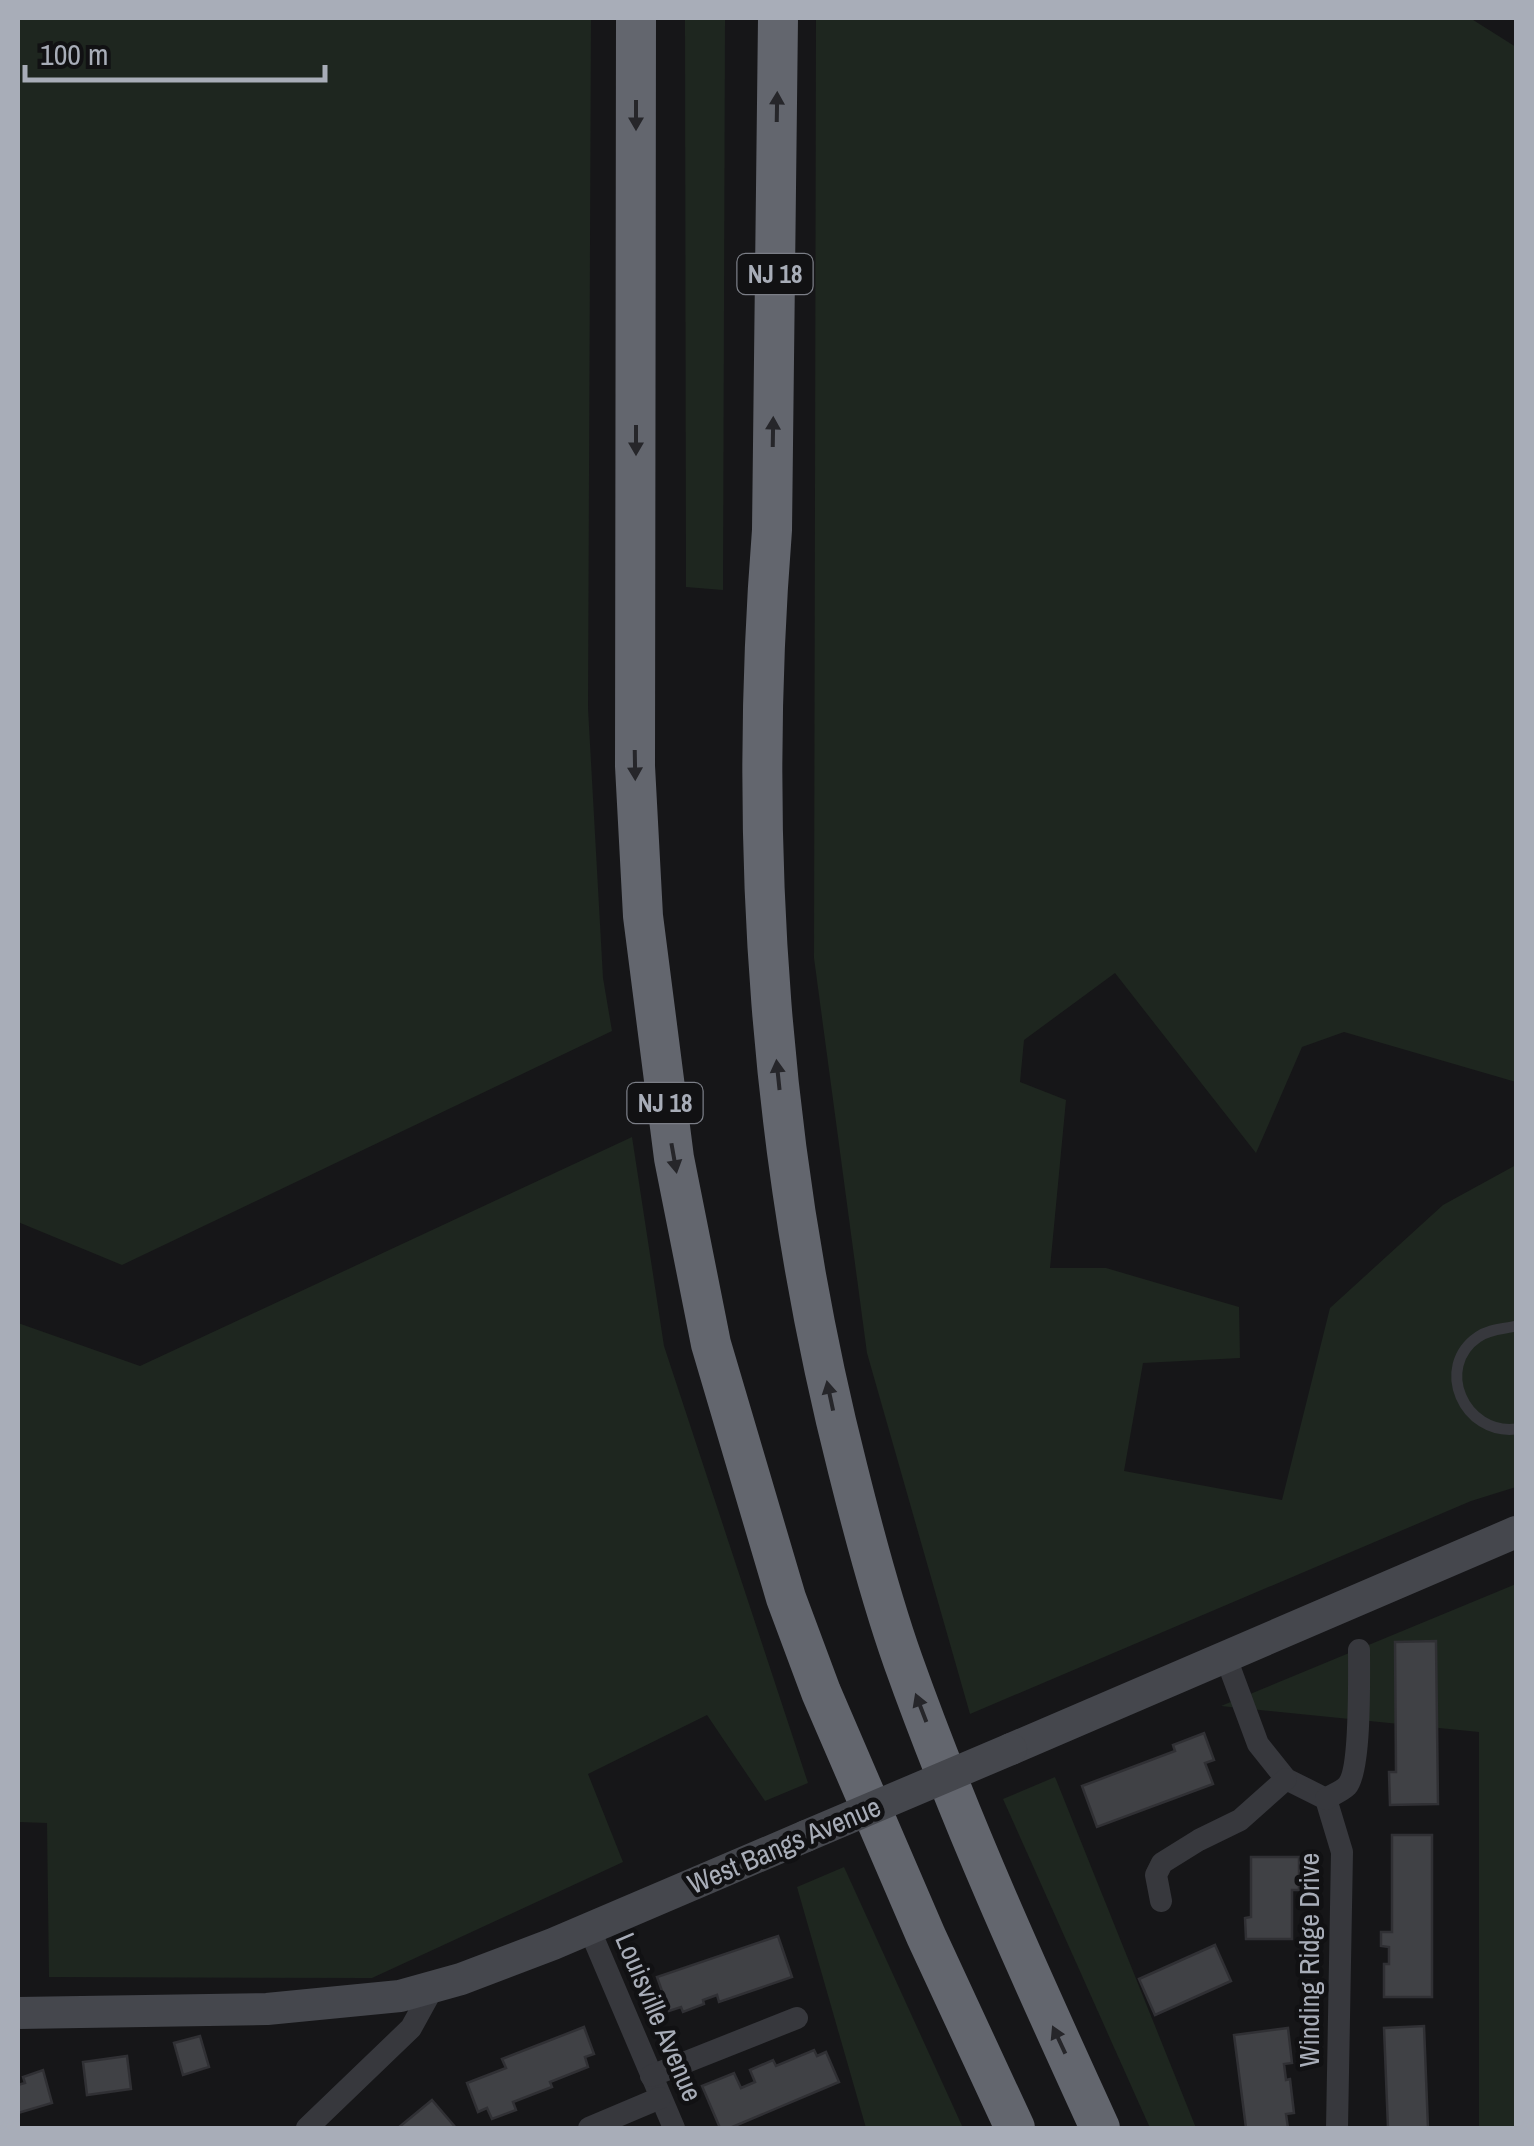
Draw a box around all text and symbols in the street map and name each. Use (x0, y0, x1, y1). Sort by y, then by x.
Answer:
scale bar (25, 20, 325, 82)
text: 100 m (40, 34, 108, 74)
one-way arrow (769, 91, 785, 123)
one-way arrow (628, 99, 644, 131)
road number: NJ 18 (738, 254, 812, 294)
one-way arrow (765, 416, 781, 448)
one-way arrow (627, 424, 643, 456)
one-way arrow (627, 749, 643, 781)
one-way arrow (770, 1059, 786, 1091)
road number: NJ 18 (628, 1083, 702, 1123)
one-way arrow (667, 1142, 682, 1174)
one-way arrow (822, 1380, 837, 1411)
one-way arrow (913, 1692, 928, 1722)
street label: West Bangs Avenue (682, 1787, 886, 1903)
street label: Winding Ridge Drive (1290, 1853, 1328, 2067)
street label: Louisville Avenue (606, 1927, 712, 2107)
one-way arrow (1051, 2025, 1068, 2054)

